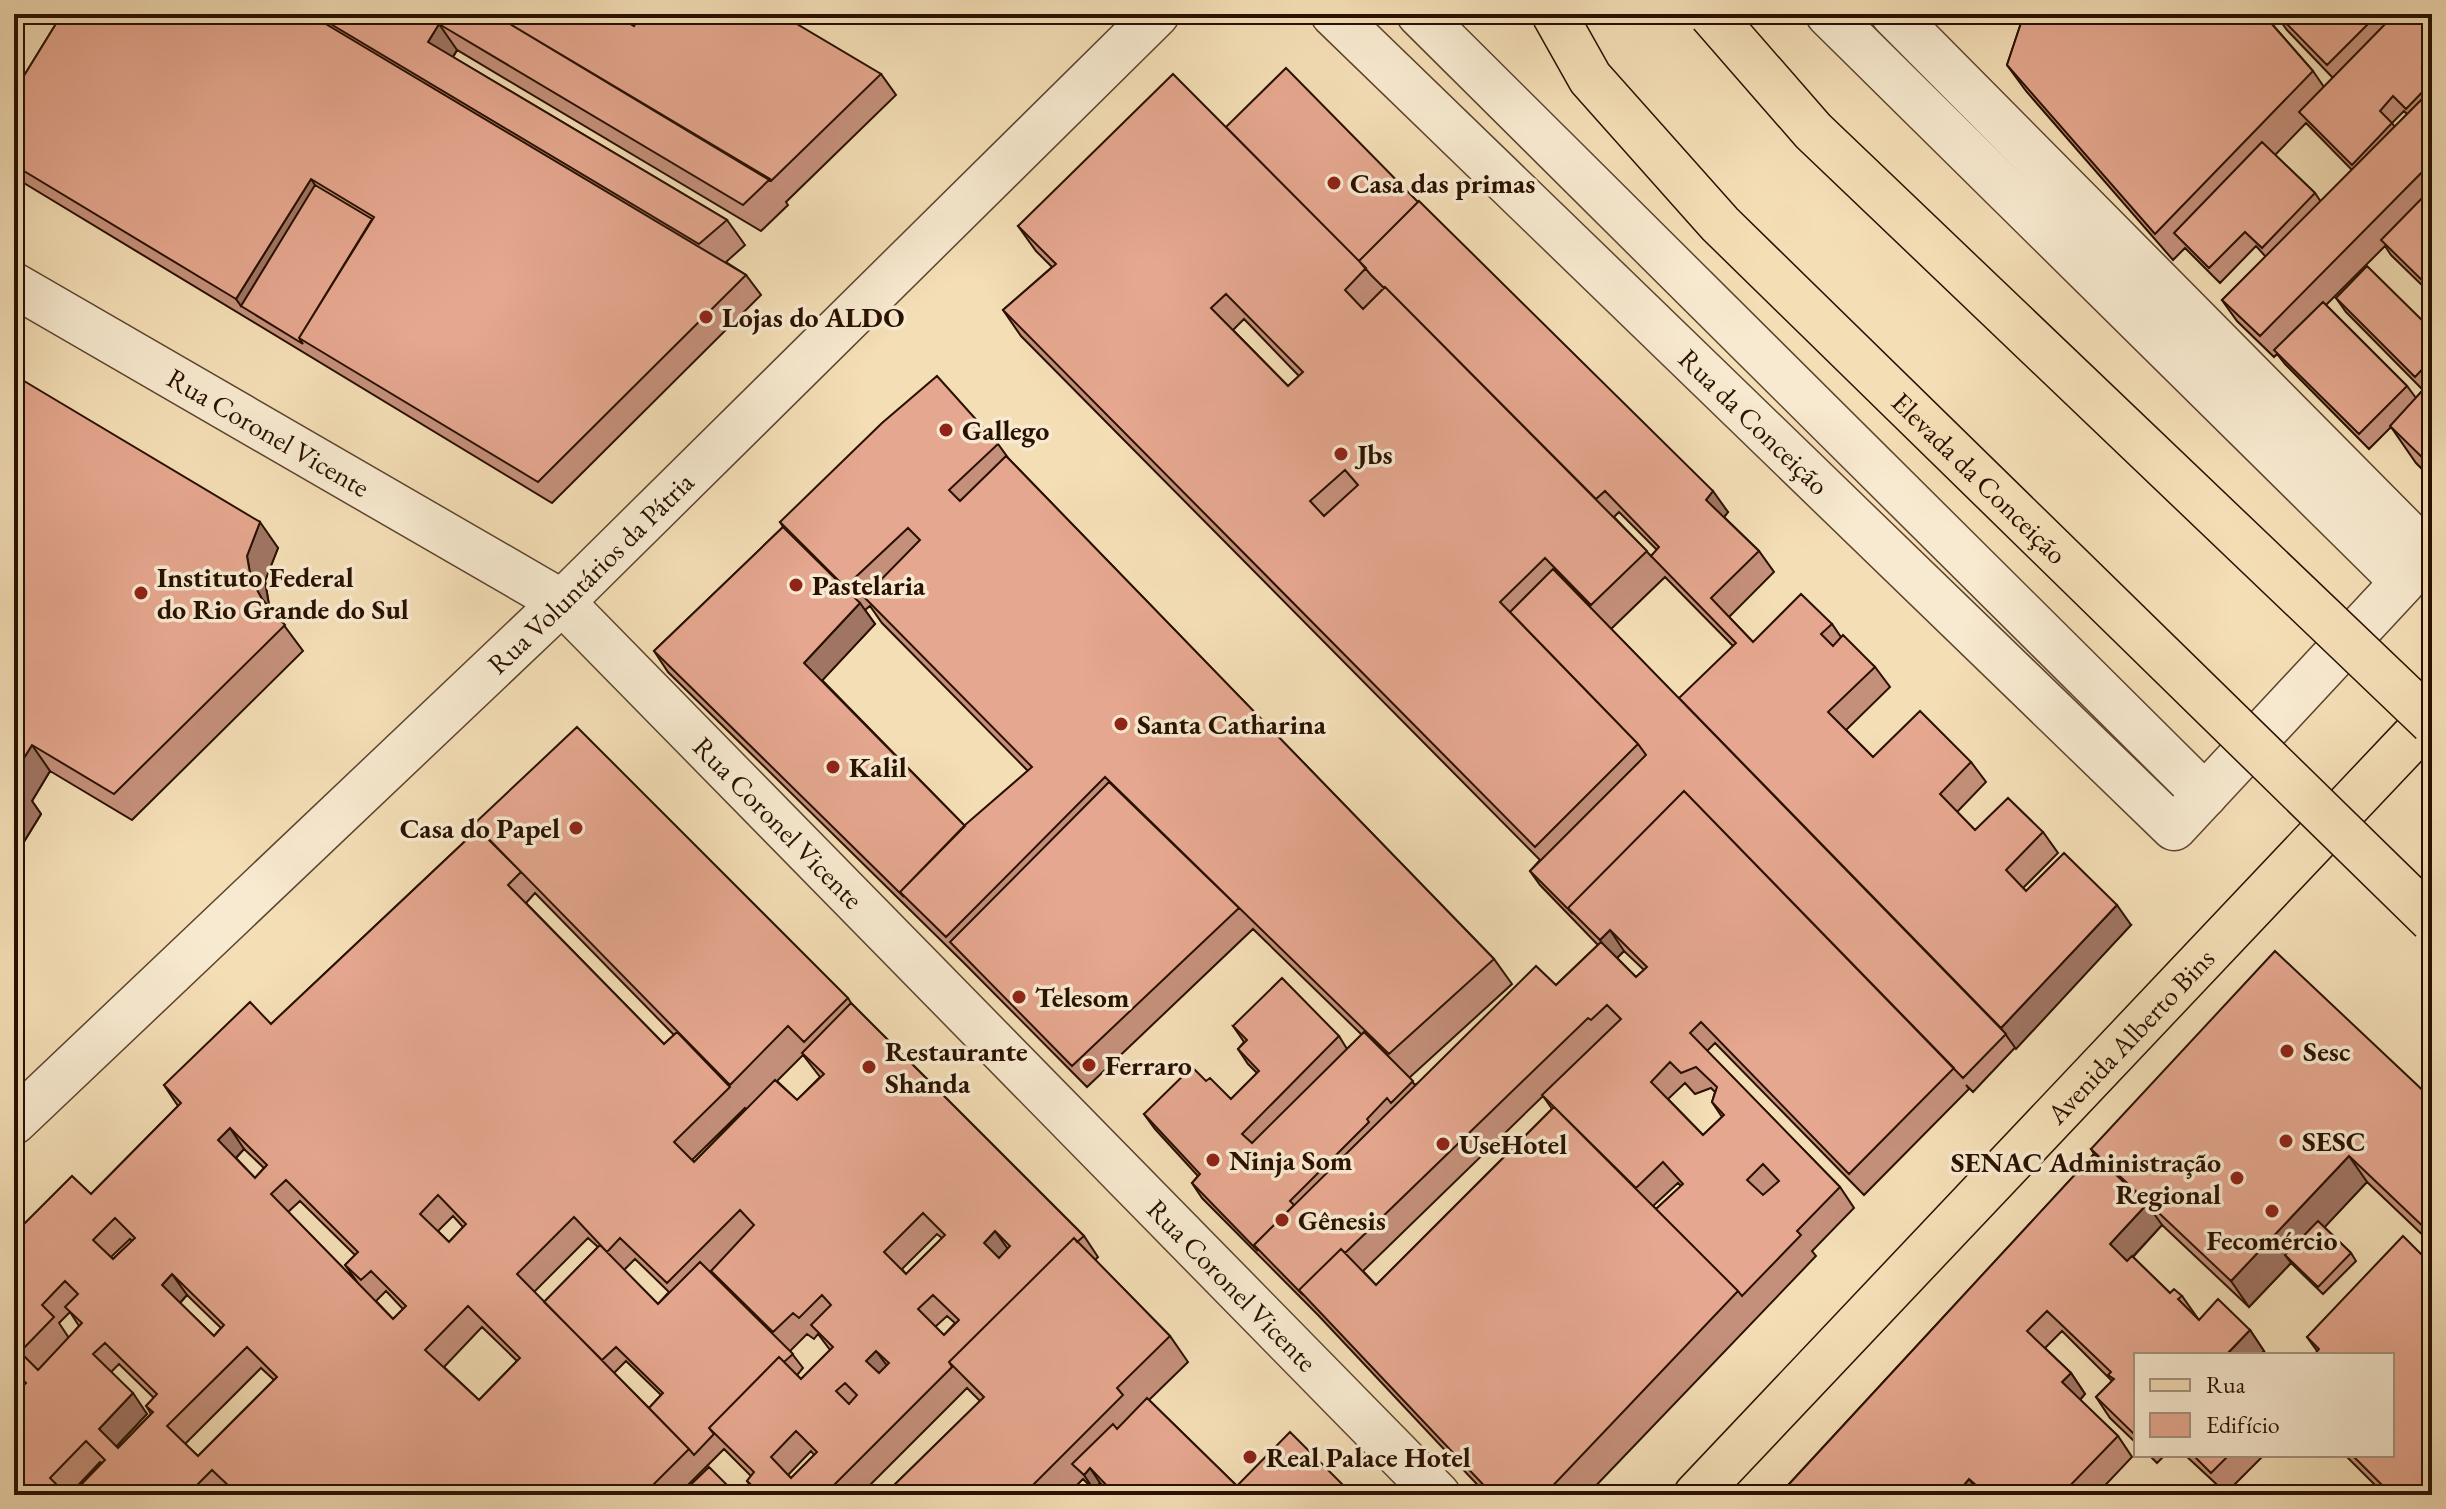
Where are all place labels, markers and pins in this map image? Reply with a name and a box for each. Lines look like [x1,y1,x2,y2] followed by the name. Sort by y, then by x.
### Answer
[1350,165,1535,201] place label: Casa das primas
[1325,174,1343,192] marker: Casa das primas
[722,299,905,335] place label: Lojas do ALDO
[697,308,715,326] marker: Lojas do ALDO
[962,412,1049,448] place label: Gallego
[937,421,955,439] marker: Gallego
[1354,436,1393,472] place label: Jbs
[1332,445,1350,463] marker: Jbs
[157,559,409,627] place label: Instituto Federal do Rio Grande do Sul
[812,567,926,603] place label: Pastelaria
[787,576,805,594] marker: Pastelaria
[132,584,150,602] marker: Instituto Federal do Rio Grande do Sul
[1137,706,1327,742] place label: Santa Catharina
[1112,715,1130,733] marker: Santa Catharina
[849,749,907,785] place label: Kalil
[824,758,842,776] marker: Kalil
[400,810,560,846] place label: Casa do Papel
[567,819,585,837] marker: Casa do Papel
[1035,979,1130,1015] place label: Telesom
[1010,988,1028,1006] marker: Telesom
[885,1033,1028,1101] place label: Restaurante Shanda
[2303,1033,2350,1069] place label: Sesc
[2278,1042,2296,1060] marker: Sesc
[1105,1047,1192,1083] place label: Ferraro
[1080,1056,1098,1074] marker: Ferraro
[860,1058,878,1076] marker: Restaurante Shanda
[2302,1123,2366,1159] place label: SESC
[1459,1126,1567,1162] place label: UseHotel
[2277,1132,2295,1150] marker: SESC
[1434,1135,1452,1153] marker: UseHotel
[1229,1142,1353,1178] place label: Ninja Som
[1951,1144,2221,1212] place label: SENAC Administração Regional
[1204,1151,1222,1169] marker: Ninja Som
[2228,1169,2246,1187] marker: SENAC Administração Regional
[1298,1202,1386,1238] place label: Gênesis
[2263,1202,2281,1220] marker: Fecomércio
[1273,1211,1291,1229] marker: Gênesis
[2207,1222,2337,1258] place label: Fecomércio
[1266,1439,1471,1475] place label: Real Palace Hotel
[1241,1448,1259,1466] marker: Real Palace Hotel

